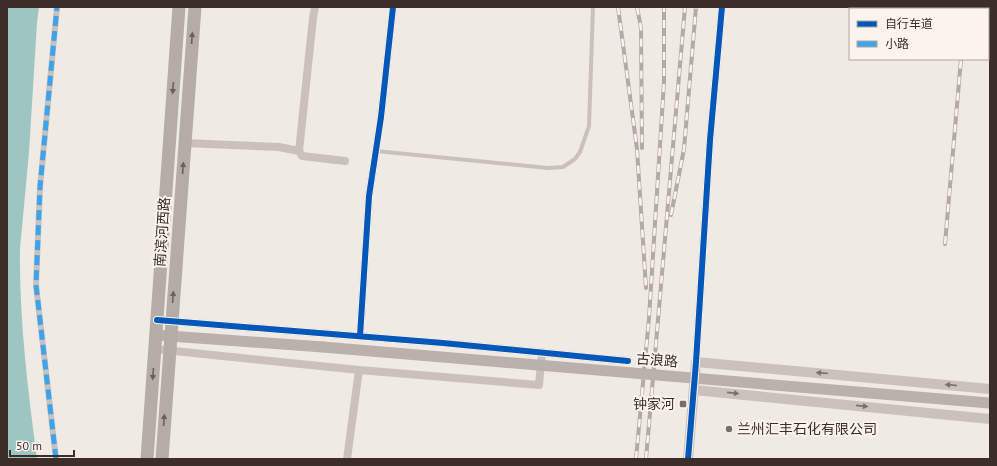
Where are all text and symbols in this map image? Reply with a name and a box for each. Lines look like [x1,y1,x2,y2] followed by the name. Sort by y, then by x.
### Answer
[849,8,989,60] legend
[885,16,933,31] text: 自行车道
[189,32,196,44] one-way arrow
[885,36,909,51] text: 小路
[170,82,177,94] one-way arrow
[179,162,186,174] one-way arrow
[151,196,173,268] street label: 南滨河西路
[170,291,177,303] one-way arrow
[635,349,679,371] street label: 古浪路
[149,368,156,380] one-way arrow
[816,370,828,377] one-way arrow
[945,382,957,389] one-way arrow
[727,390,739,397] one-way arrow
[633,395,675,413] place label: 钟家河
[678,399,688,409] marker: 钟家河
[856,403,868,409] one-way arrow
[161,414,168,426] one-way arrow
[737,420,877,438] place label: 兰州汇丰石化有限公司
[724,424,734,434] marker: 兰州汇丰石化有限公司
[10,432,74,458] scale bar
[16,438,42,453] text: 50 m

